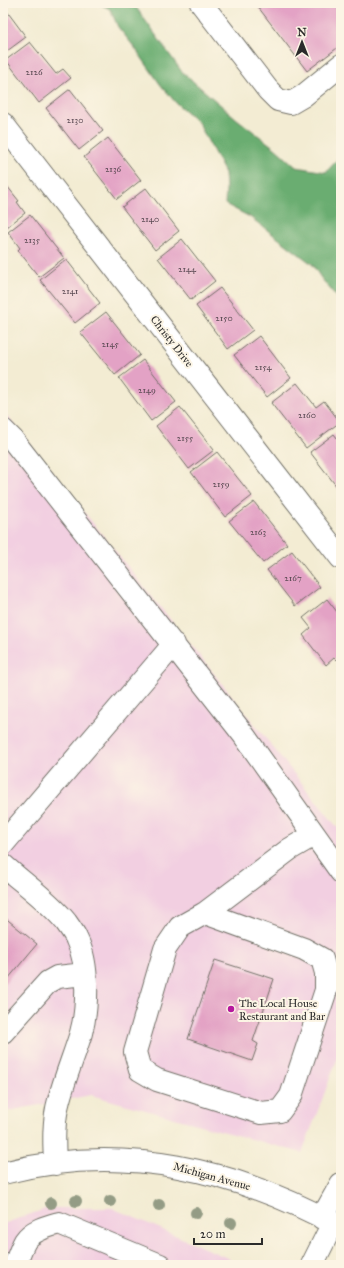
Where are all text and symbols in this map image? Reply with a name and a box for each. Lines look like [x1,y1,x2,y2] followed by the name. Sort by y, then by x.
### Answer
[282,22,322,62] north arrow
[297,26,307,39] text: N
[25,66,43,77] house number: 2126
[67,114,83,125] house number: 2130
[105,163,121,174] house number: 2136
[141,213,159,224] house number: 2140
[24,234,41,245] house number: 2135
[178,263,197,274] house number: 2144
[62,285,79,296] house number: 2141
[215,312,233,323] house number: 2150
[148,313,196,370] street label: Christy Drive
[101,338,119,349] house number: 2145
[255,361,272,372] house number: 2154
[138,384,156,395] house number: 2149
[298,409,316,420] house number: 2160
[177,432,194,443] house number: 2155
[213,478,230,489] house number: 2159
[250,526,266,537] house number: 2163
[284,572,302,583] house number: 2167
[239,997,326,1023] place label: The Local House Restaurant and Bar
[226,1004,236,1014] marker: The Local House Restaurant and Bar
[172,1160,252,1193] street label: Michigan Avenue
[194,1220,262,1246] scale bar
[200,1227,226,1241] text: 20 m

